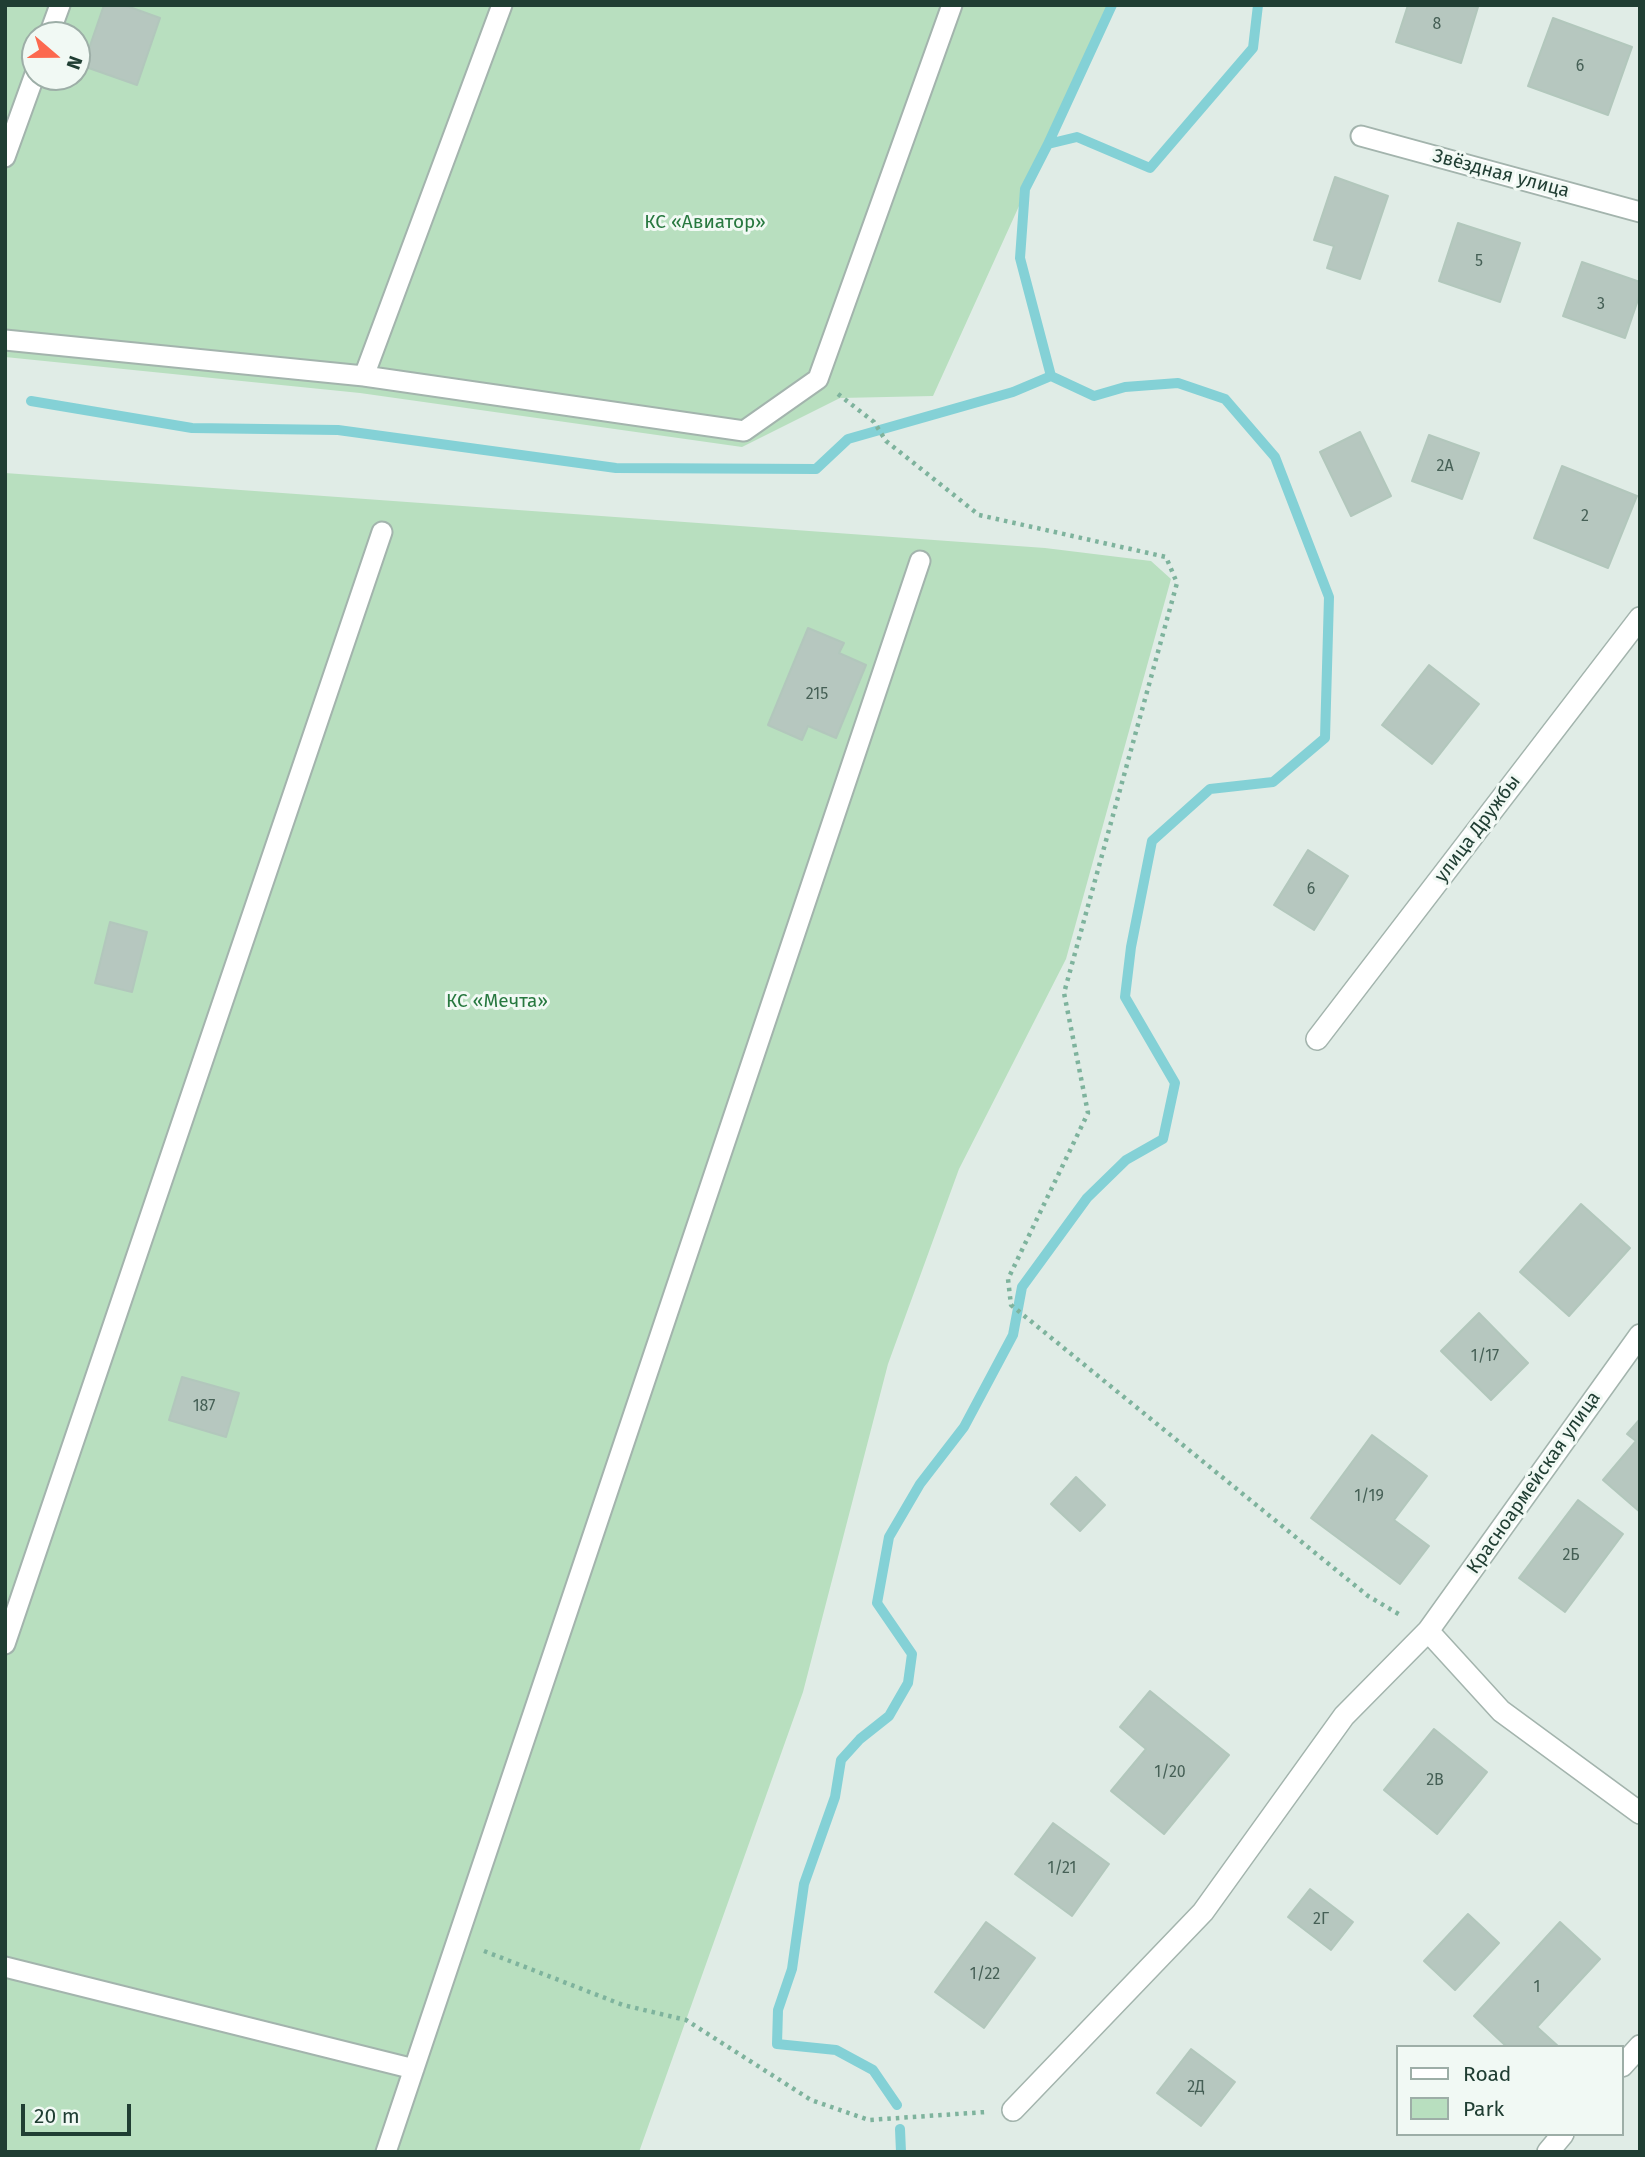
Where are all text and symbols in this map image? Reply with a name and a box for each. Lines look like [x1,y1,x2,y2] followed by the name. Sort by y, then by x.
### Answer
[1433,15,1441,35] house number: 8
[21,21,91,91] north arrow
[61,53,87,73] text: N
[1576,57,1584,77] house number: 6
[1430,145,1572,203] street label: Звёздная улица
[644,212,766,234] park label: КС «Авиатор»
[1475,252,1483,272] house number: 5
[1597,295,1605,315] house number: 3
[1436,457,1454,477] house number: 2А
[1581,507,1589,527] house number: 2
[806,685,828,705] house number: 215
[1430,771,1526,887] street label: улица Дружбы
[1307,880,1315,900] house number: 6
[446,991,548,1013] park label: КС «Мечта»
[1471,1347,1499,1367] house number: 1/17
[1462,1387,1606,1579] street label: Красноармейская улица
[193,1397,215,1417] house number: 187
[1354,1487,1384,1507] house number: 1/19
[1562,1546,1580,1566] house number: 2Б
[1154,1763,1186,1783] house number: 1/20
[1426,1771,1444,1791] house number: 2В
[1047,1859,1077,1879] house number: 1/21
[1313,1910,1329,1930] house number: 2Г
[970,1965,1000,1985] house number: 1/22
[1534,1978,1540,1998] house number: 1
[1396,2045,1624,2136] legend
[1463,2061,1511,2087] text: Road
[1187,2078,1205,2098] house number: 2Д
[24,2090,135,2134] scale bar
[1463,2096,1504,2122] text: Park
[34,2103,80,2129] text: 20 m

